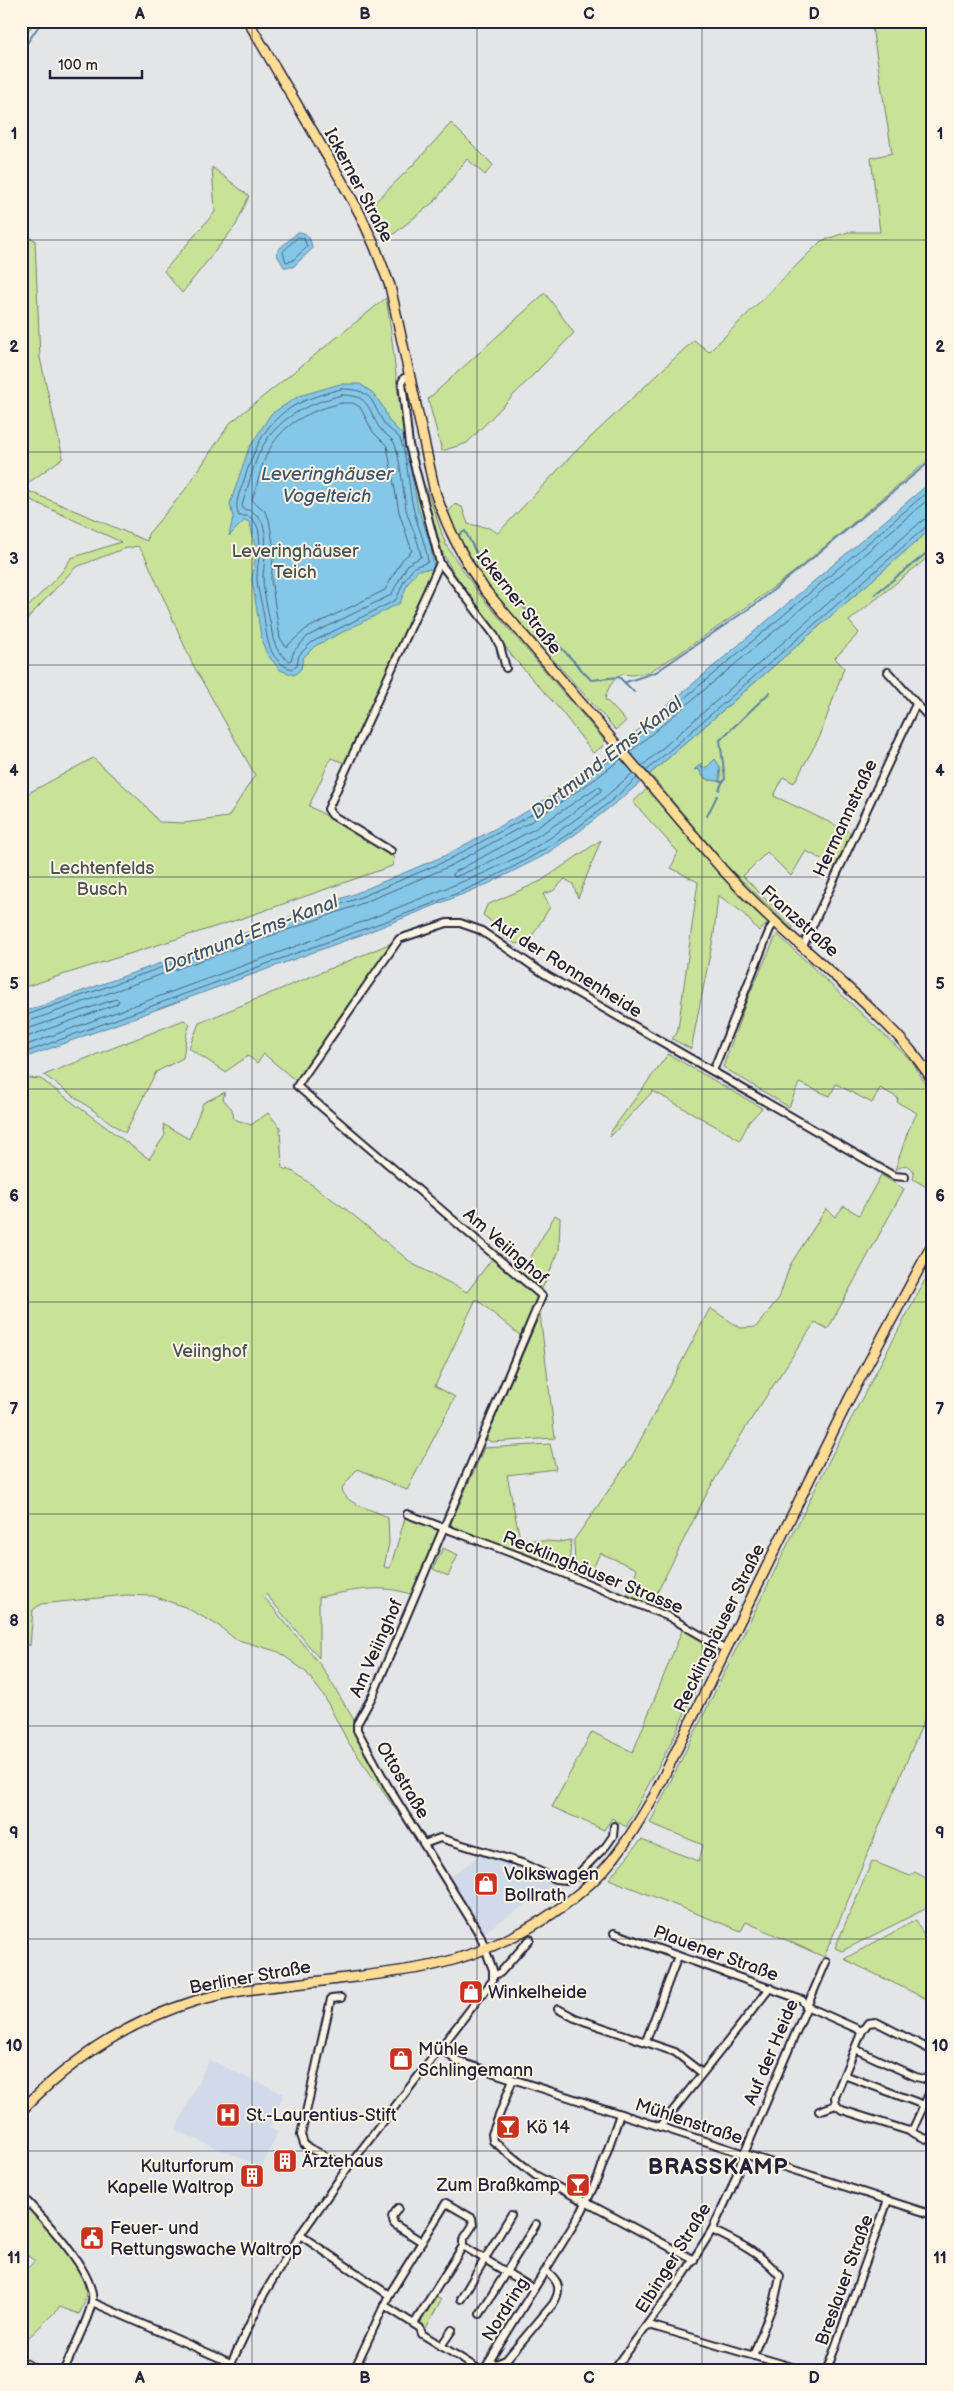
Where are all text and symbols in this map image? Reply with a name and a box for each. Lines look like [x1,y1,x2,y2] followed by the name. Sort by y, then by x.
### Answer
[134,5,145,24] text: A
[359,5,371,24] text: B
[583,5,595,24] text: C
[808,5,820,24] text: D
[50,48,142,80] scale bar
[58,56,98,75] text: 100 m
[11,125,17,144] text: 1
[320,125,398,246] street label: Ickerner Straße
[937,125,943,144] text: 1
[9,338,19,357] text: 2
[935,338,945,357] text: 2
[261,463,394,508] water label: Leveringhäuser Vogelteich
[231,541,359,583] park label: Leveringhäuser Teich
[472,546,566,659] street label: Ickerner Straße
[9,550,19,569] text: 3
[935,550,945,569] text: 3
[527,691,688,825] water label: Dortmund-Ems-Kanal
[809,756,882,880] street label: Hermannstraße
[9,762,19,781] text: 4
[935,762,945,781] text: 4
[50,858,154,900] park label: Lechtenfelds Busch
[756,881,843,962] street label: Franzstraße
[160,890,342,978] water label: Dortmund-Ems-Kanal
[488,913,646,1022] street label: Auf der Ronnenheide
[9,975,19,994] text: 5
[935,975,945,994] text: 5
[9,1187,19,1206] text: 6
[935,1187,945,1206] text: 6
[459,1204,553,1289] street label: Am Veiinghof
[172,1341,248,1362] park label: Veiinghof
[10,1400,19,1419] text: 7
[936,1400,945,1419] text: 7
[500,1527,686,1618] street label: Recklinghäuser Strasse
[669,1540,770,1716] street label: Recklinghäuser Straße
[345,1595,408,1701] street label: Am Veiinghof
[9,1612,19,1631] text: 8
[935,1612,945,1631] text: 8
[371,1738,434,1823] street label: Ottostraße
[9,1824,19,1843] text: 9
[935,1824,945,1843] text: 9
[504,1864,599,1906] place label: Volkswagen Bollrath
[473,1871,499,1897] shop icon: Volkswagen Bollrath
[651,1921,781,1986] street label: Plauener Straße
[188,1956,313,1999] street label: Berliner Straße
[458,1979,484,2005] shop icon: Winkelheide
[488,1982,587,2003] place label: Winkelheide
[740,1996,803,2108] street label: Auf der Heide
[6,2037,22,2056] text: 10
[932,2037,948,2056] text: 10
[418,2039,533,2081] place label: Mühle Schlingemann
[388,2046,414,2072] shop icon: Mühle Schlingemann
[632,2094,746,2149] street label: Mühlenstraße
[215,2102,241,2128] hospital icon: St.-Laurentius-Stift
[246,2105,397,2126] place label: St.-Laurentius-Stift
[495,2114,521,2140] bar icon: Kö 14
[526,2117,570,2138] place label: Kö 14
[272,2148,298,2174] building icon: Ärztehaus
[302,2150,383,2172] place label: Ärztehaus
[648,2154,788,2181] district label: BRASSKAMP
[107,2156,234,2198] place label: Kulturforum Kapelle Waltrop
[239,2163,265,2189] building icon: Kulturforum Kapelle Waltrop
[565,2172,591,2198] bar icon: Zum Braßkamp
[436,2175,560,2196] place label: Zum Braßkamp
[631,2199,716,2317] street label: Elbinger Straße
[811,2212,878,2348] street label: Breslauer Straße
[110,2218,302,2260] place label: Feuer- und Rettungswache Waltrop
[79,2225,105,2251] public building icon: Feuer- und Rettungswache Waltrop
[7,2249,21,2268] text: 11
[933,2249,947,2268] text: 11
[478,2273,533,2345] street label: Nordring
[134,2369,145,2388] text: A
[359,2369,371,2388] text: B
[583,2369,595,2388] text: C
[808,2369,820,2388] text: D

